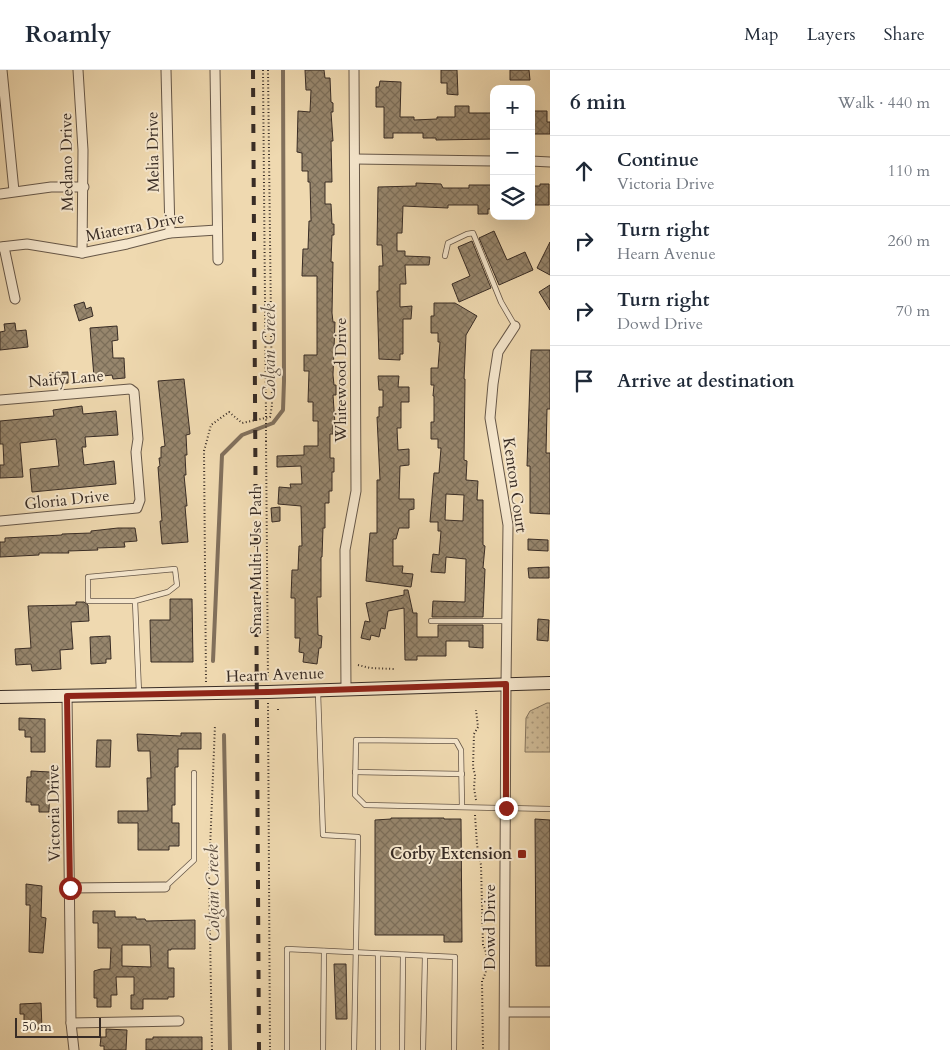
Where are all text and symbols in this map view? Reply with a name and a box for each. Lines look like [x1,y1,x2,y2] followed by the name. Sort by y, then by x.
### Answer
[25,18,111,51] text: Roamly
[744,22,779,47] text: Map
[807,22,856,47] text: Layers
[884,22,925,47] text: Share
[490,85,535,220] map controls
[490,85,535,130] button: +
[570,88,626,117] text: 6 min
[838,92,930,114] text: Walk · 440 m
[141,111,165,193] street label: Melia Drive
[55,113,79,211] street label: Medano Drive
[490,130,535,175] button: −
[617,147,699,173] text: Continue
[570,157,598,185] icon: ahead
[888,160,930,182] text: 110 m
[617,173,715,195] text: Victoria Drive
[490,175,535,220] button: layers
[84,207,186,247] street label: Miaterra Drive
[617,217,709,243] text: Turn right
[570,227,598,255] icon: right
[888,230,930,252] text: 260 m
[617,243,716,265] text: Hearn Avenue
[617,287,709,313] text: Turn right
[570,297,598,325] icon: right
[896,300,930,322] text: 70 m
[257,303,282,400] water label: Colgan Creek
[617,313,703,335] text: Dowd Drive
[330,318,352,443] street label: Whitewood Drive
[27,365,105,393] street label: Naify Lane
[570,367,598,395] icon: arrive
[617,368,794,394] text: Arrive at destination
[497,436,533,534] street label: Kenton Court
[23,485,111,515] street label: Gloria Drive
[245,486,267,634] street label: Smart Multi-Use Path
[225,662,325,688] street label: Hearn Avenue
[42,764,66,862] street label: Victoria Drive
[495,797,518,820] route end
[390,843,513,865] place label: Corby Extension
[200,844,226,942] water label: Colgan Creek
[516,848,528,860] marker: Corby Extension
[59,877,82,900] route start
[479,884,501,970] street label: Dowd Drive
[15,1015,101,1038] scale bar
[22,1017,52,1036] text: 50 m

